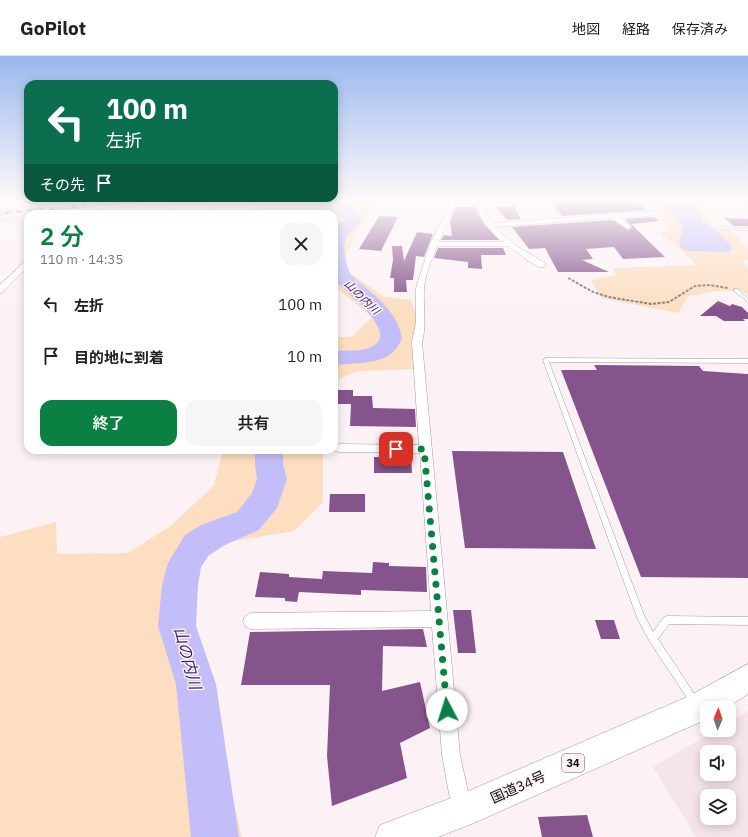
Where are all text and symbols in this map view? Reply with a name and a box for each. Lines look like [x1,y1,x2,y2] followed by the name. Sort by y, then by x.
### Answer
[20,16,86,40] text: GoPilot
[572,20,600,38] text: 地図
[622,20,650,38] text: 経路
[672,20,728,38] text: 保存済み
[106,90,188,127] text: 100 m
[40,96,92,148] icon: left
[106,129,142,152] text: 左折
[93,172,115,194] icon: arrive
[40,175,85,194] text: その先
[40,220,84,252] text: 2 分
[280,223,322,265] button: close
[40,251,123,268] text: 110 m · 14:35
[341,277,383,318] water label: 山の内川
[40,293,62,315] icon: left
[278,295,322,314] text: 100 m
[74,296,104,315] text: 左折
[40,345,62,367] icon: arrive
[287,347,322,366] text: 10 m
[74,348,164,367] text: 目的地に到着
[40,400,177,446] button: 終了
[185,400,322,446] button: 共有
[379,432,413,466] pin
[385,438,407,460] icon: arrive
[170,624,206,693] water label: 山の内川
[426,689,468,731] position arrow
[700,701,736,737] north arrow
[700,701,736,825] map controls
[700,745,736,781] button: sound
[562,754,584,772] road number: 34
[487,767,549,807] street label: 国道34号
[700,789,736,825] button: layers

